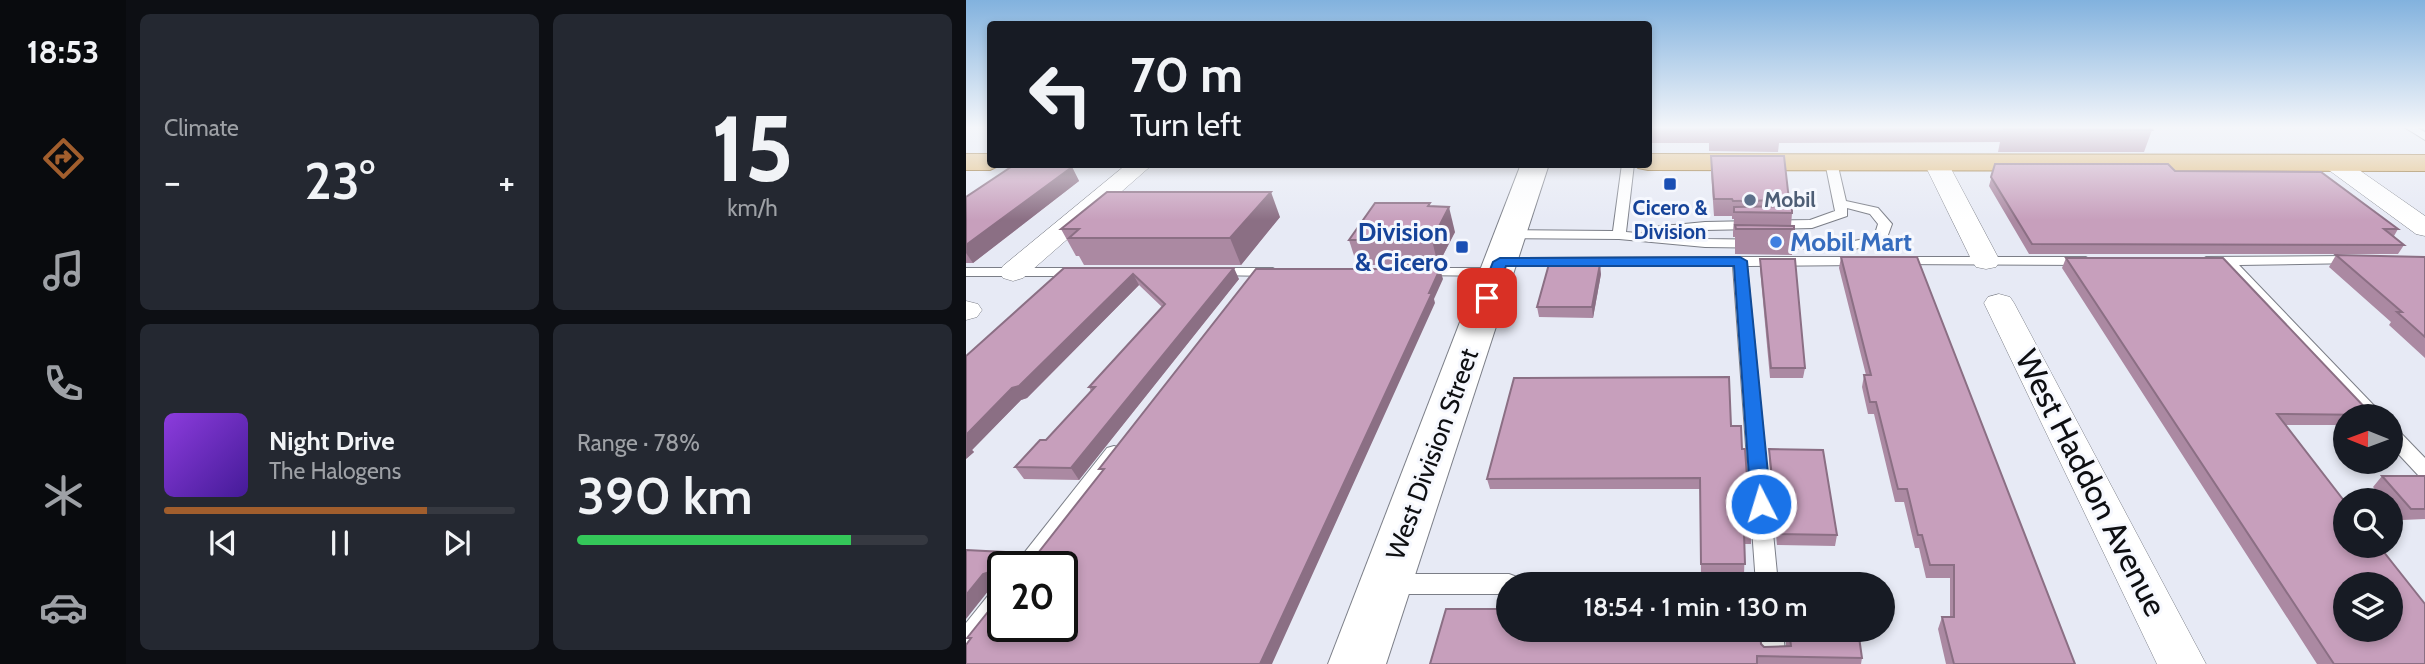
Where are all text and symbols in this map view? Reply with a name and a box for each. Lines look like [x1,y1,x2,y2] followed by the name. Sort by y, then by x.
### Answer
[27,32,99,71] text: 18:53
[1130,45,1243,104] text: 70 m
[1015,49,1106,140] icon: left
[711,93,794,204] text: 15
[1130,105,1241,144] text: Turn left
[164,114,239,142] text: Climate
[39,134,88,183] icon: directions
[304,149,375,212] text: 23°
[164,158,181,205] text: −
[498,158,515,205] text: +
[1662,176,1678,192] marker: Cicero & Division
[1764,187,1816,212] place label: Mobil
[1742,192,1758,208] marker: Mobil
[727,194,778,222] text: km/h
[1632,195,1708,244] place label: Cicero & Division
[1355,216,1448,278] place label: Division & Cicero
[1790,226,1912,258] place label: Mobil Mart
[1768,234,1784,250] marker: Mobil Mart
[1454,239,1470,255] marker: Division & Cicero
[39,246,88,295] icon: music
[1457,268,1517,328] pin
[1468,279,1506,317] icon: arrive
[2007,343,2176,623] street label: West Haddon Avenue
[1379,344,1485,564] street label: West Division Street
[39,359,88,408] icon: phone
[2333,404,2403,474] north arrow
[2333,404,2403,642] map controls
[269,425,395,457] text: Night Drive
[577,429,700,457] text: Range · 78%
[269,457,401,485] text: The Halogens
[577,464,753,527] text: 390 km
[1724,467,1798,541] position arrow
[39,471,88,520] icon: climate
[2333,488,2403,558] button: search
[204,524,242,562] icon: previous
[321,524,359,562] icon: pause
[438,524,476,562] icon: next
[987,551,1078,642] speed limit sign: 20
[2333,572,2403,642] button: layers
[39,583,88,632] icon: car
[1584,591,1808,623] text: 18:54 · 1 min · 130 m

